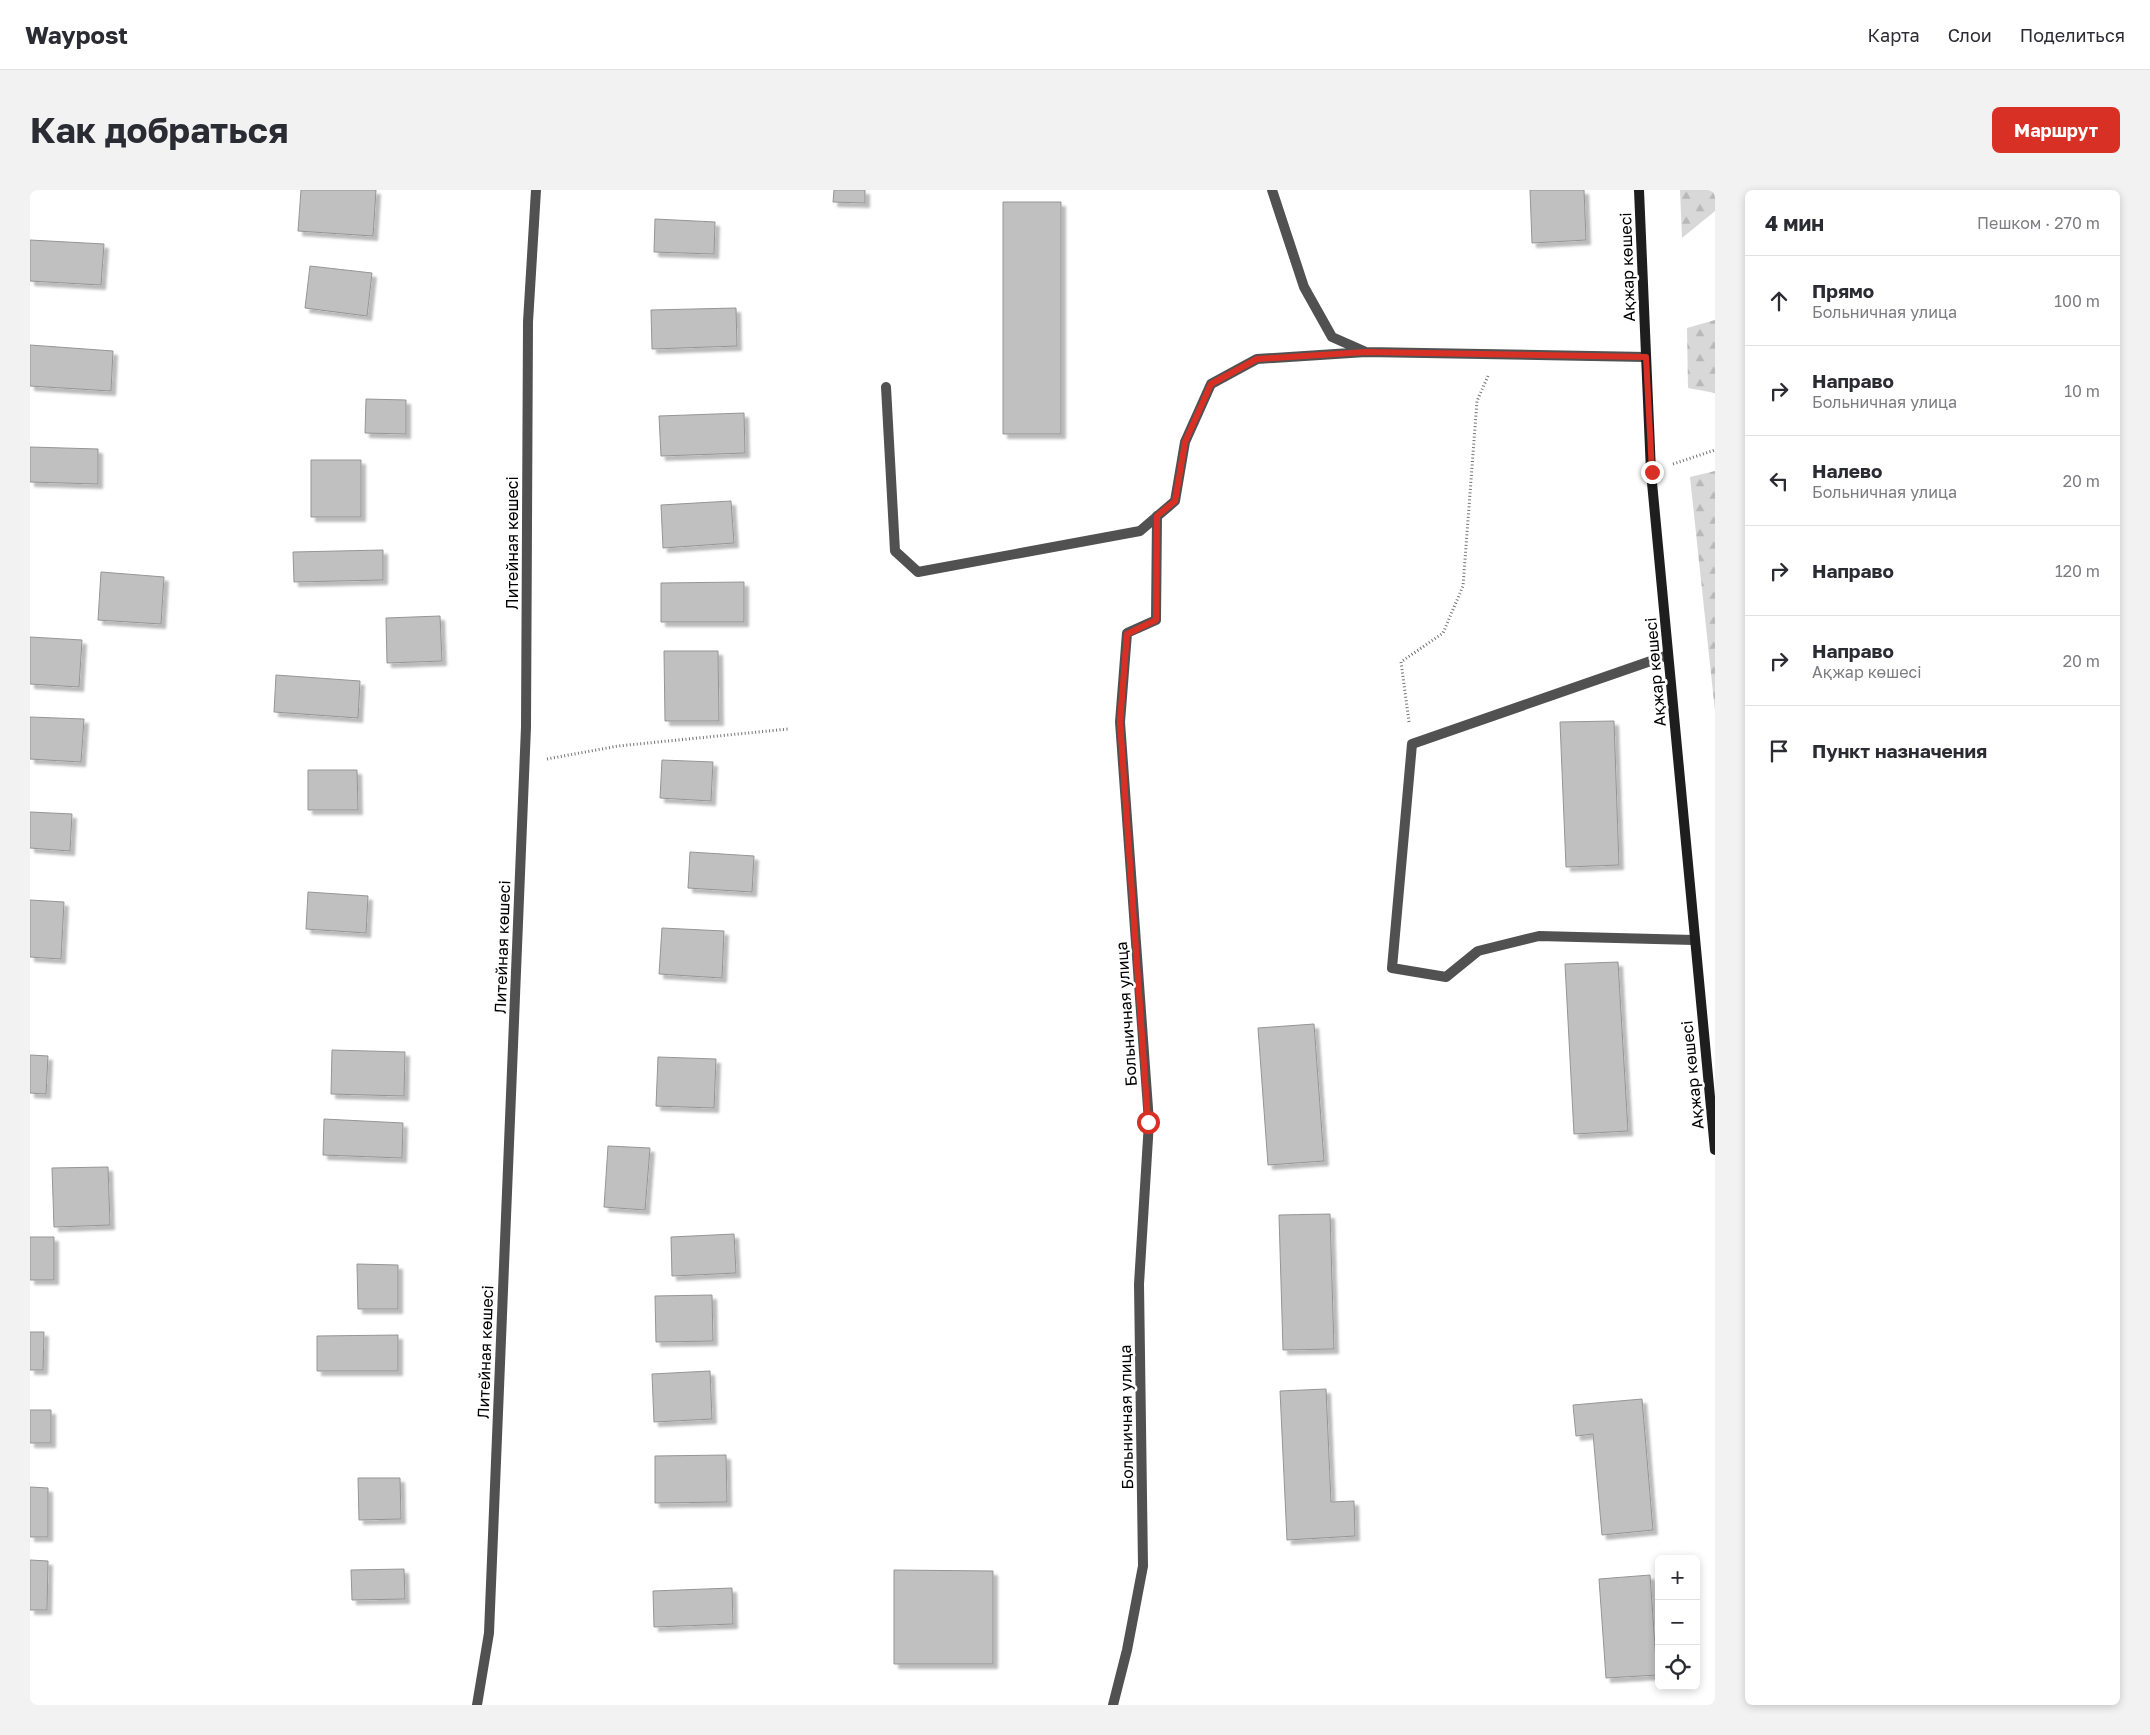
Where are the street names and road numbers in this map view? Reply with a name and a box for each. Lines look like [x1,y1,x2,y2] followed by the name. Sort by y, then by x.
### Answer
[1615,212,1639,322] street label: Ақжар көшесі
[502,476,522,610] street label: Литейная көшесі
[1640,617,1670,727] street label: Ақжар көшесі
[490,880,514,1014] street label: Литейная көшесі
[1111,941,1141,1087] street label: Больничная улица
[1676,1020,1708,1130] street label: Ақжар көшесі
[473,1285,497,1419] street label: Литейная көшесі
[1115,1344,1137,1490] street label: Больничная улица

